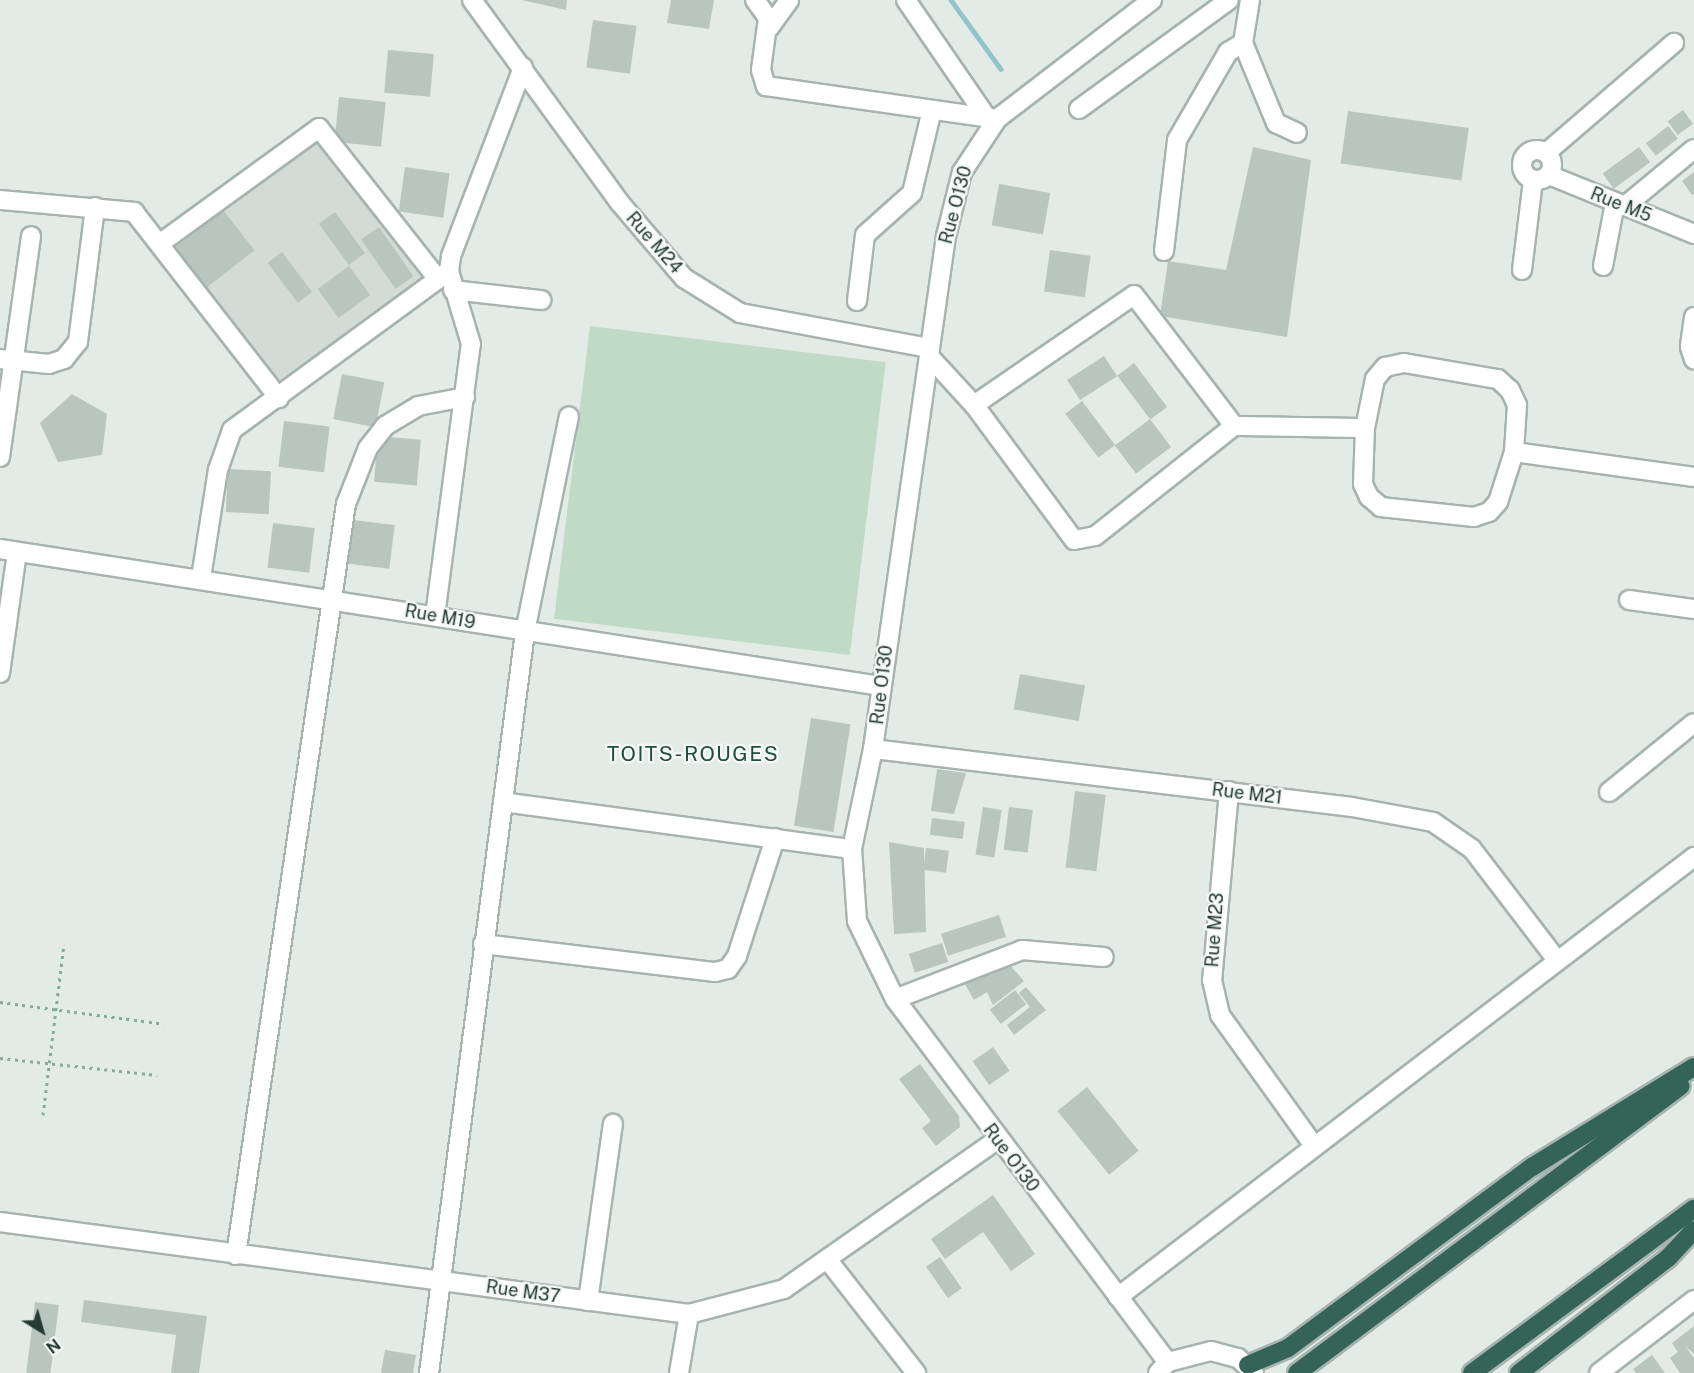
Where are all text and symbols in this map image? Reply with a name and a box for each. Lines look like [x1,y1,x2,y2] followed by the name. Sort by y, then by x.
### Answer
[935,164,977,246] street label: Rue O130
[1587,183,1655,227] street label: Rue M5
[621,208,687,278] street label: Rue M24
[403,600,477,634] street label: Rue M19
[866,644,898,726] street label: Rue O130
[607,741,779,767] district label: TOITS-ROUGES
[1210,779,1284,809] street label: Rue M21
[1202,892,1228,968] street label: Rue M23
[978,1120,1044,1196] street label: Rue O130
[484,1276,562,1308] street label: Rue M37
[12,1301,72,1361] north arrow
[42,1334,64,1357] text: N

